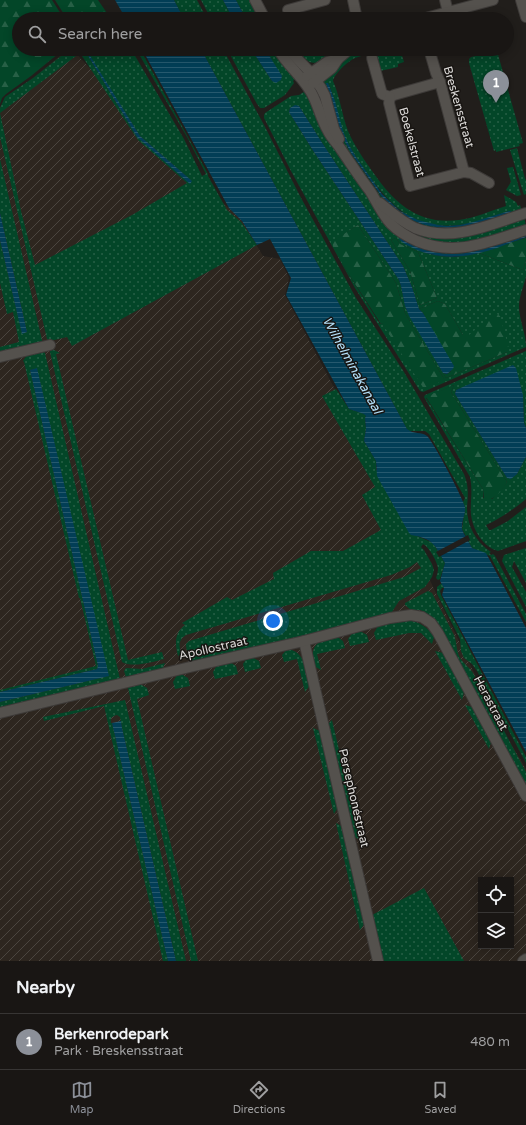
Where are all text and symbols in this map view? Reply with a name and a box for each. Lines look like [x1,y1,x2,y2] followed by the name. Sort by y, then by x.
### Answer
[12,12,514,56] search box
[26,23,48,45] icon: search
[58,25,142,43] text: Search here
[441,65,477,150] street label: Breskensstraat
[483,70,509,103] pin: 1
[396,106,428,179] street label: Boekelstraat
[319,314,386,418] water label: Wilhelminakanaal
[263,611,283,631] your location
[177,633,249,663] street label: Apollostraat
[471,673,511,733] street label: Herastraat
[336,747,372,849] street label: Persephonéstraat
[478,877,514,949] map controls
[478,877,514,913] button: locate
[478,913,514,949] button: layers
[16,977,75,998] text: Nearby
[54,1025,169,1043] text: Berkenrodepark
[25,1034,33,1050] text: 1
[470,1034,510,1050] text: 480 m
[54,1043,183,1059] text: Park · Breskensstraat
[70,1079,93,1116] tab: Map
[233,1079,285,1116] tab: Directions
[425,1079,456,1116] tab: Saved

